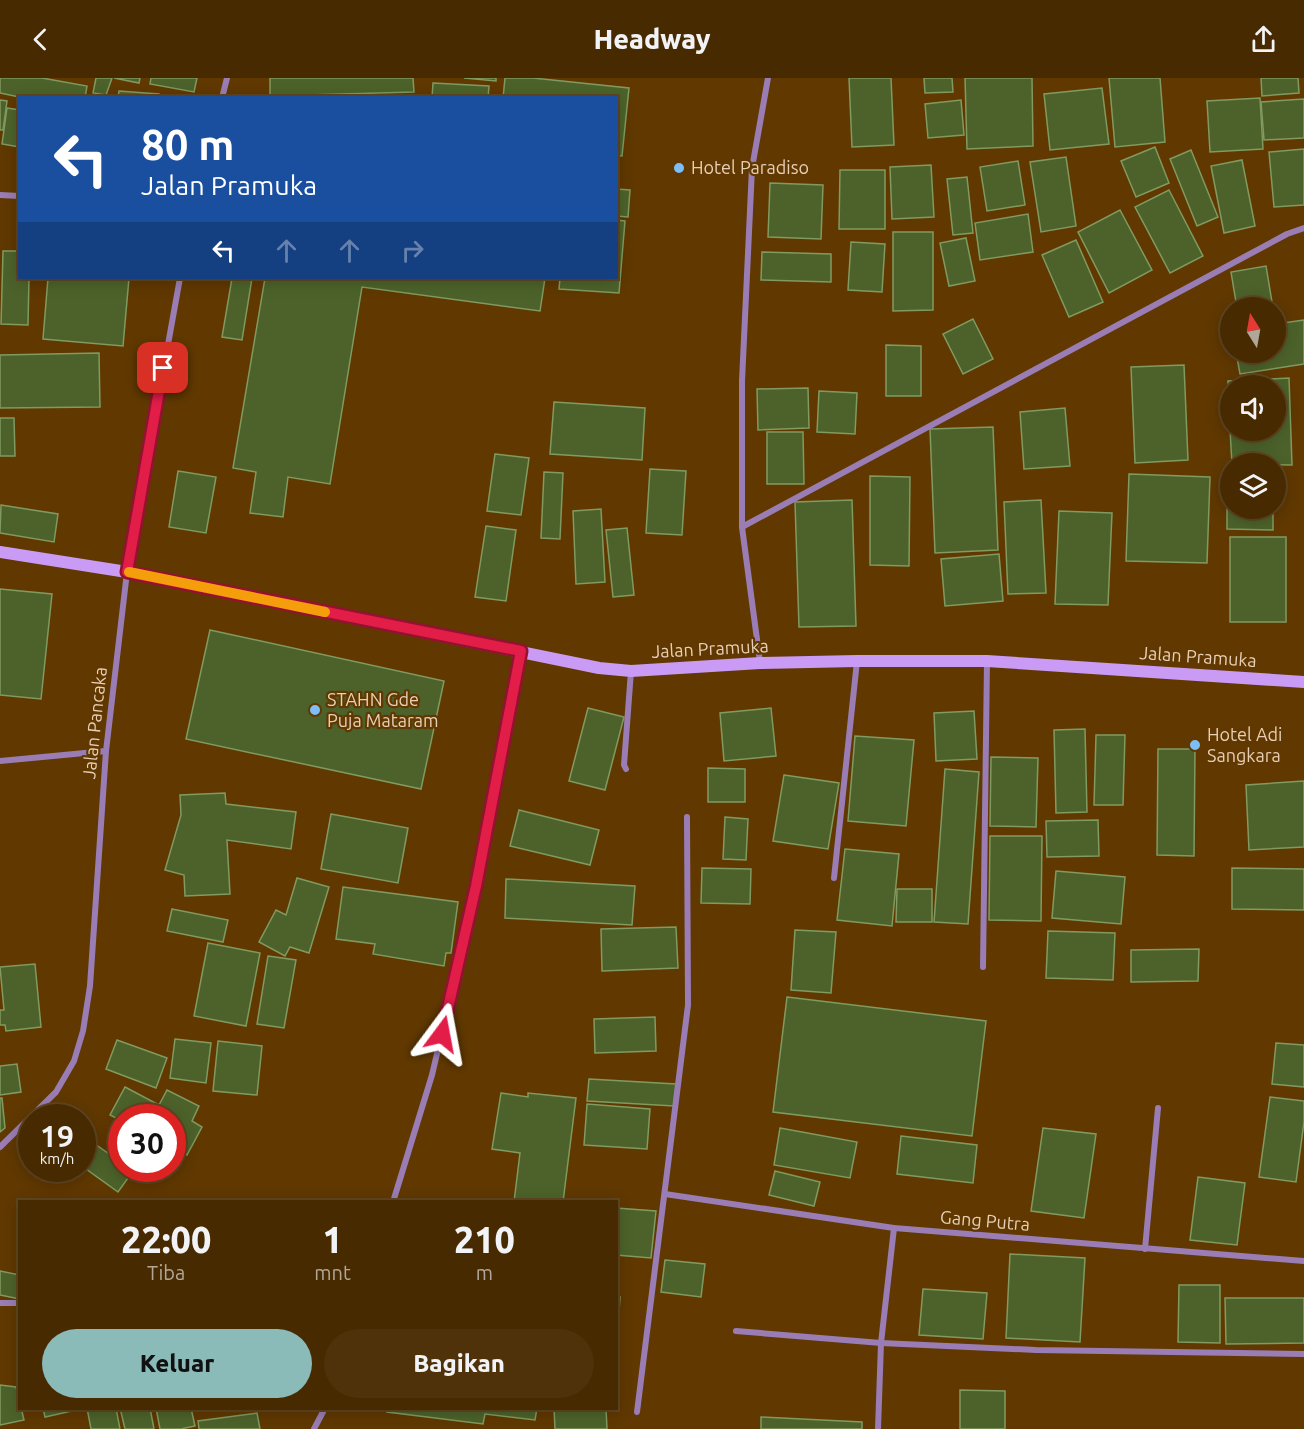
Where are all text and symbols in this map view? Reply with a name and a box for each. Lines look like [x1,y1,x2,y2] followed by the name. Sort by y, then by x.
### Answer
[24,23,57,56] icon: back
[1247,23,1280,56] icon: share
[593,24,711,54] text: Headway
[42,120,120,198] icon: left
[141,121,235,168] text: 80 m
[691,157,809,177] place label: Hotel Paradiso
[672,161,686,175] marker: Hotel Paradiso
[141,170,317,200] text: Jalan Pramuka
[207,234,240,267] icon: left
[270,234,303,267] icon: ahead
[333,234,366,267] icon: ahead
[396,234,429,267] icon: right
[1220,297,1286,363] north arrow
[1220,297,1286,519] map controls
[137,342,188,393] pin
[146,351,179,384] icon: arrive
[1220,375,1286,441] button: sound
[1220,453,1286,519] button: layers
[651,635,769,661] street label: Jalan Pramuka
[1139,642,1257,670] street label: Jalan Pramuka
[78,666,110,780] street label: Jalan Pancaka
[327,689,439,730] place label: STAHN Gde Puja Mataram
[308,703,322,717] marker: STAHN Gde Puja Mataram
[1207,724,1282,765] place label: Hotel Adi Sangkara
[1188,738,1202,752] marker: Hotel Adi Sangkara
[410,1002,474,1066] position arrow
[108,1104,186,1182] speed limit sign: 30
[40,1119,74,1153] text: 19
[40,1150,74,1167] text: km/h
[939,1206,1031,1234] street label: Gang Putra
[121,1219,211,1260] text: 22:00
[322,1219,343,1260] text: 1
[454,1219,515,1260] text: 210
[147,1261,185,1284] text: Tiba
[314,1261,351,1284] text: mnt
[476,1261,493,1284] text: m
[42,1329,312,1398] button: Keluar
[324,1329,594,1398] button: Bagikan

